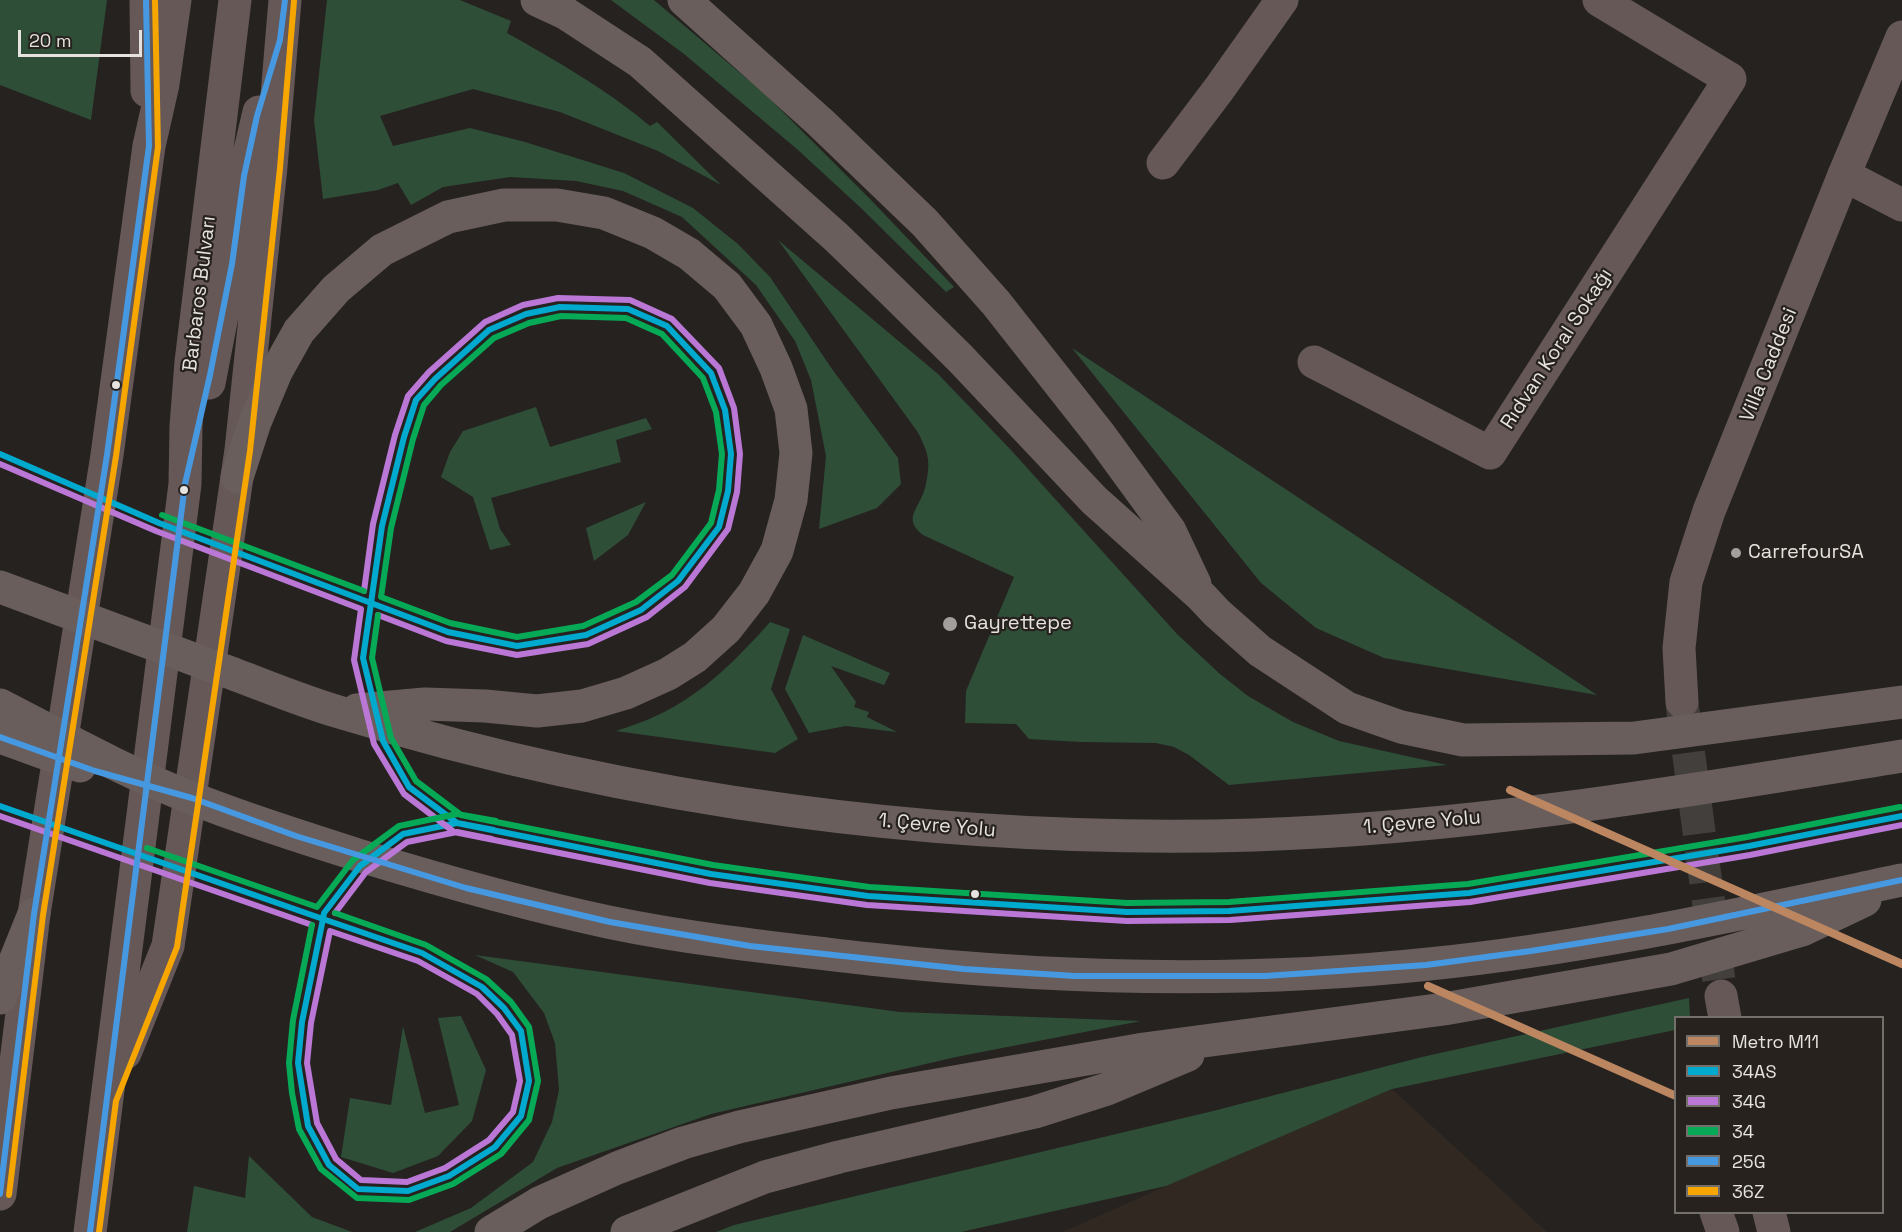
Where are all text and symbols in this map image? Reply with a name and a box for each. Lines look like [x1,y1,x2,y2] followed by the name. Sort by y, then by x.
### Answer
[21,18,146,56] scale bar
[29,29,72,52] text: 20 m
[179,215,221,373] street label: Barbaros Bulvarı
[1496,264,1618,434] street label: Rıdvan Koral Sokağı
[1735,304,1803,426] street label: Villa Caddesi
[110,379,122,391] unlabelled marker
[178,484,190,496] unlabelled marker
[1748,541,1864,565] place label: CarrefourSA
[1729,546,1743,560] marker: CarrefourSA
[964,612,1072,636] place label: Gayrettepe
[941,615,959,633] marker: Gayrettepe
[1362,806,1482,840] street label: 1. Çevre Yolu
[877,809,997,843] street label: 1. Çevre Yolu
[969,888,981,900] unlabelled marker
[1674,1016,1884,1214] legend
[1732,1030,1819,1053] text: Metro M11
[1732,1060,1776,1083] text: 34AS
[1732,1090,1766,1113] text: 34G
[1732,1120,1754,1143] text: 34
[1732,1150,1766,1173] text: 25G
[1732,1180,1764,1203] text: 36Z

